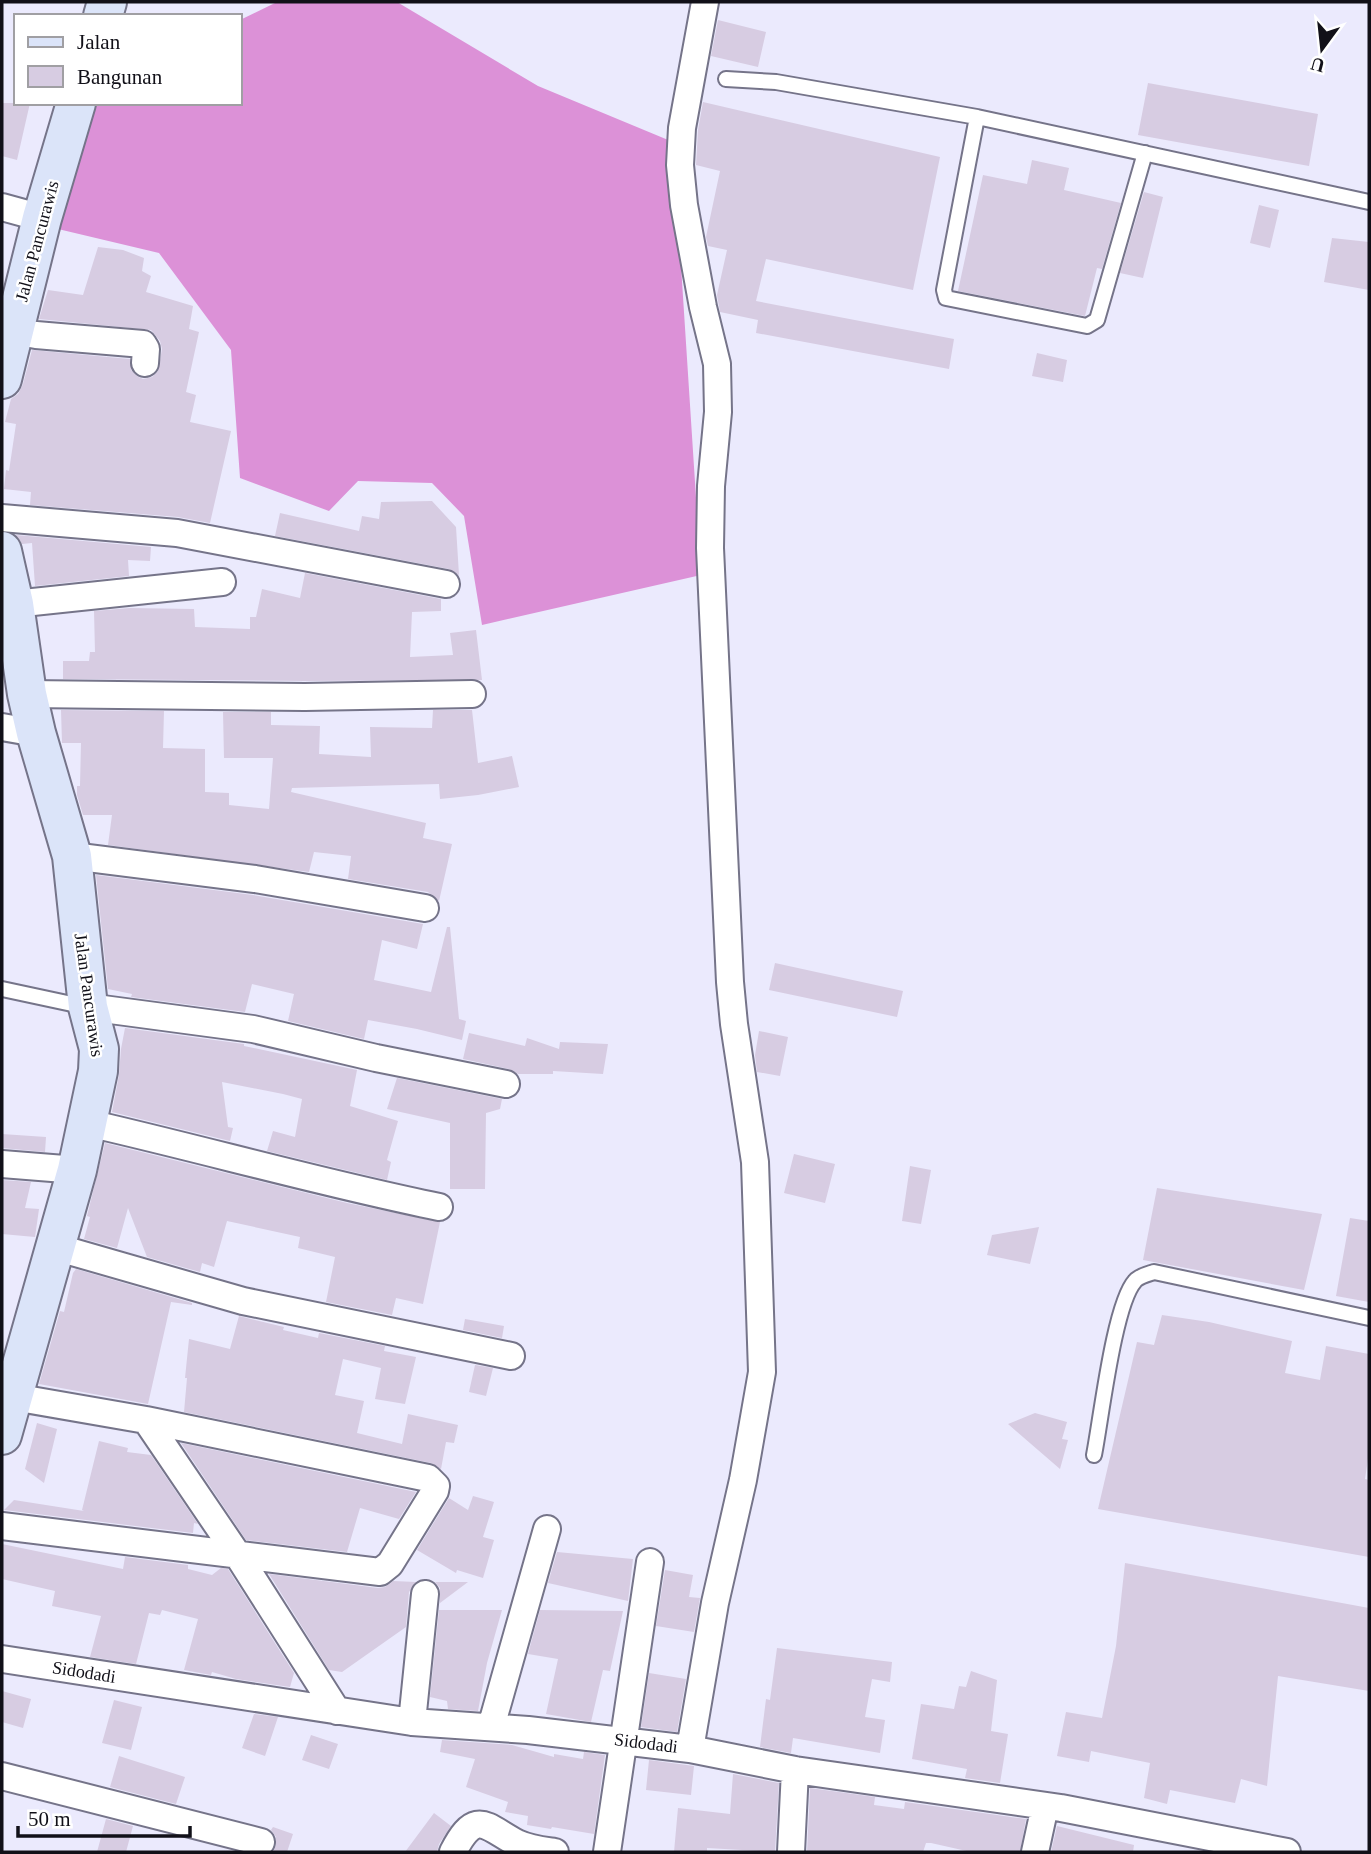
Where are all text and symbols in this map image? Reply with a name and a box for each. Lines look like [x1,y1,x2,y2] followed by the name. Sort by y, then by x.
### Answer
[14,14,242,105] legend
[1287,14,1357,84] north arrow
[77,30,121,54] text: Jalan
[1308,53,1327,77] text: U
[77,65,163,89] text: Bangunan
[11,178,63,304] street label: Jalan Pancurawis
[70,932,108,1058] street label: Jalan Pancurawis
[51,1657,117,1687] street label: Sidodadi
[613,1729,679,1757] street label: Sidodadi
[18,1794,189,1838] scale bar
[28,1807,71,1831] text: 50 m

